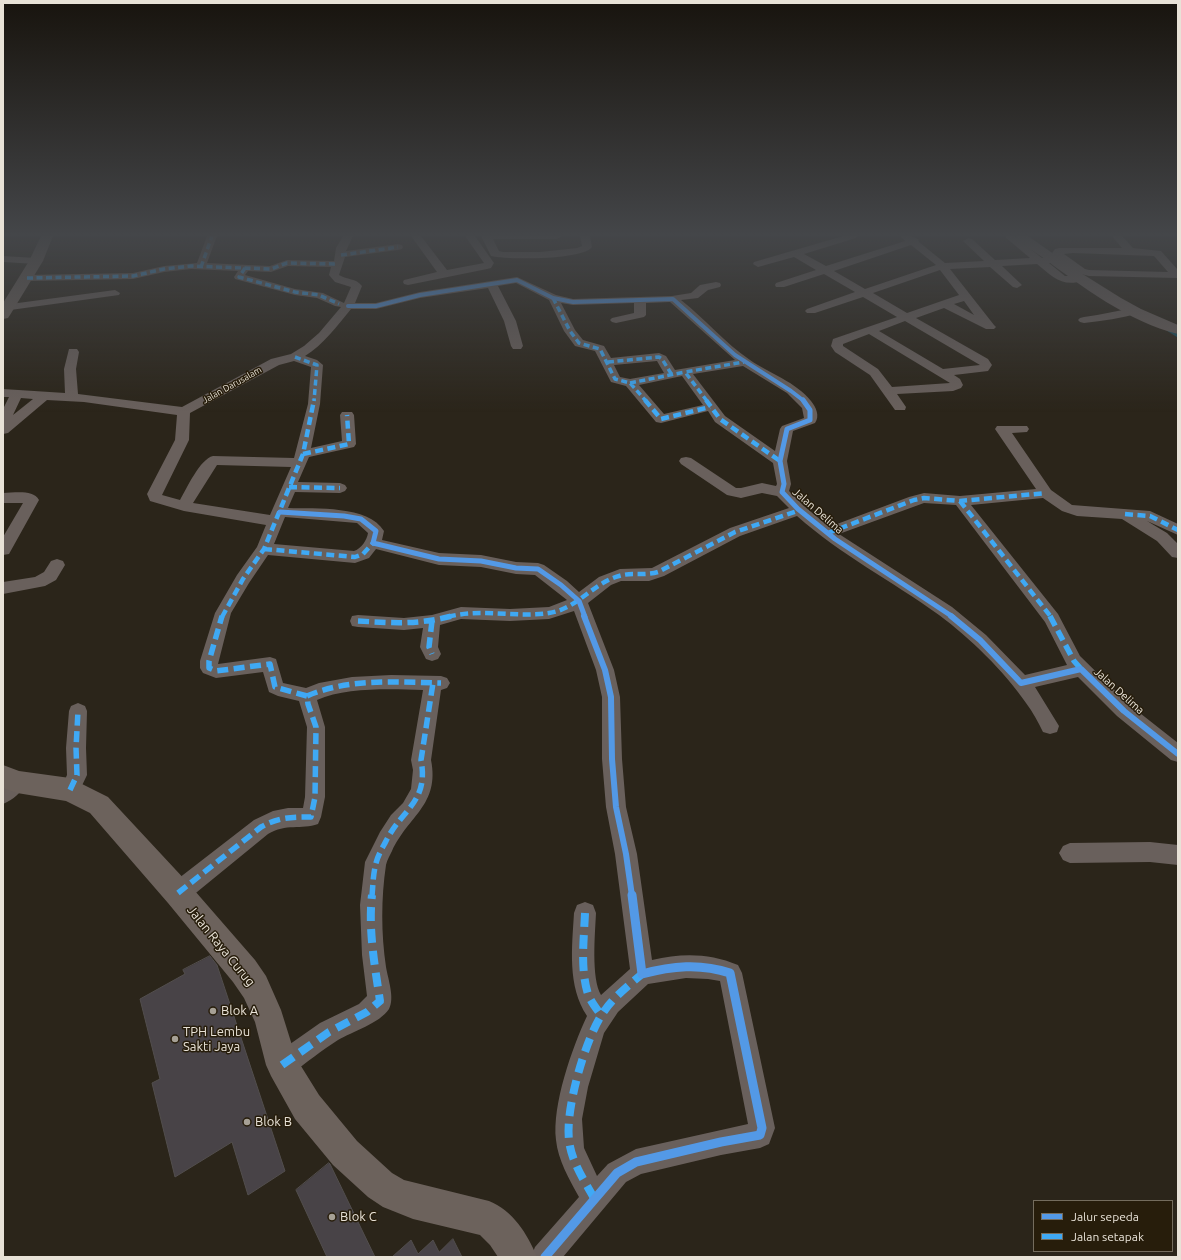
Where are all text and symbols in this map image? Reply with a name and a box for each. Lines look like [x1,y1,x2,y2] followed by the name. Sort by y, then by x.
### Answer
[200,364,264,406] street label: Jalan Darusalam
[790,485,846,537] street label: Jalan Delima
[1091,665,1147,717] street label: Jalan Delima
[184,902,258,990] street label: Jalan Raya Curug
[221,1003,258,1019] place label: Blok A
[208,1006,218,1016] marker: Blok A
[183,1024,250,1055] place label: TPH Lembu Sakti Jaya
[170,1034,180,1044] marker: TPH Lembu Sakti Jaya
[255,1114,292,1130] place label: Blok B
[242,1117,252,1127] marker: Blok B
[1033,1200,1173,1252] legend
[340,1209,377,1225] place label: Blok C
[1071,1210,1139,1223] text: Jalur sepeda
[327,1212,337,1222] marker: Blok C
[1071,1230,1144,1243] text: Jalan setapak

